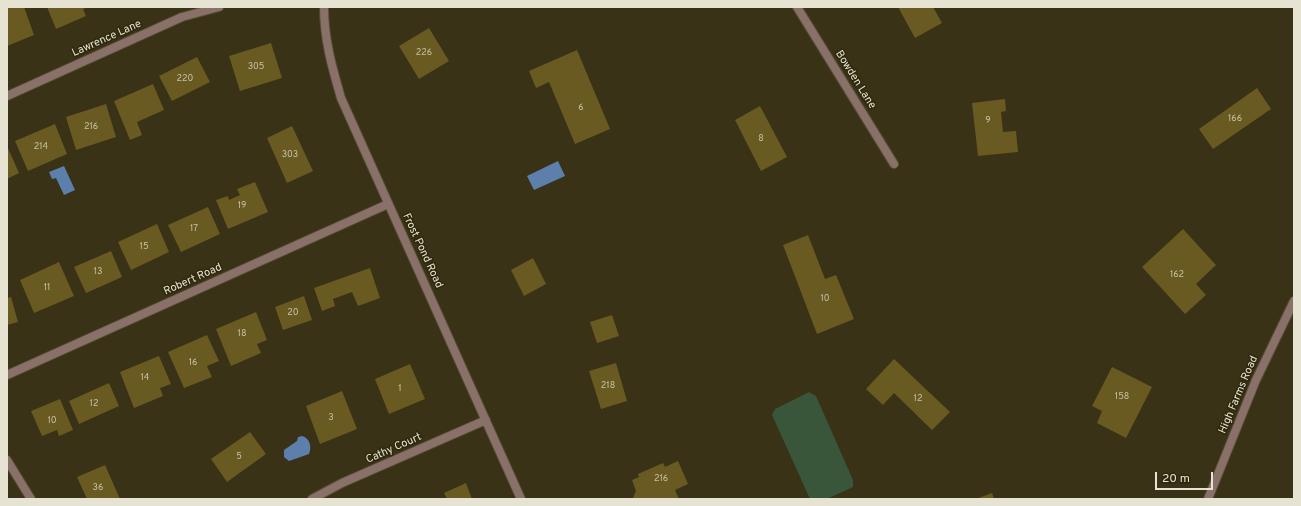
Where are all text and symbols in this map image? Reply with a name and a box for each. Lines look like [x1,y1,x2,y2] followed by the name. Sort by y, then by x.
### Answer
[70,18,144,60] street label: Lawrence Lane
[416,48,432,58] house number: 226
[832,48,878,112] street label: Bowden Lane
[248,62,264,72] house number: 305
[177,74,193,84] house number: 220
[578,103,584,113] house number: 6
[1228,114,1242,124] house number: 166
[985,116,991,126] house number: 9
[84,122,98,132] house number: 216
[758,134,764,144] house number: 8
[34,142,48,152] house number: 214
[282,150,298,160] house number: 303
[238,201,246,211] house number: 19
[399,212,445,290] street label: Frost Pond Road
[190,224,198,234] house number: 17
[140,242,148,252] house number: 15
[162,261,224,299] street label: Robert Road
[94,267,102,277] house number: 13
[1170,270,1184,280] house number: 162
[44,283,50,293] house number: 11
[820,294,830,304] house number: 10
[287,308,299,318] house number: 20
[238,329,246,339] house number: 18
[1217,354,1261,436] street label: High Farms Road
[189,358,197,368] house number: 16
[141,373,149,383] house number: 14
[601,381,615,391] house number: 218
[398,384,402,394] house number: 1
[1115,392,1129,402] house number: 158
[914,394,922,404] house number: 12
[90,399,98,409] house number: 12
[328,413,334,423] house number: 3
[47,416,57,426] house number: 10
[364,431,424,467] street label: Cathy Court
[236,452,242,462] house number: 5
[1157,464,1215,490] scale bar
[1162,471,1190,487] text: 20 m
[654,474,668,484] house number: 216
[93,483,103,493] house number: 36

